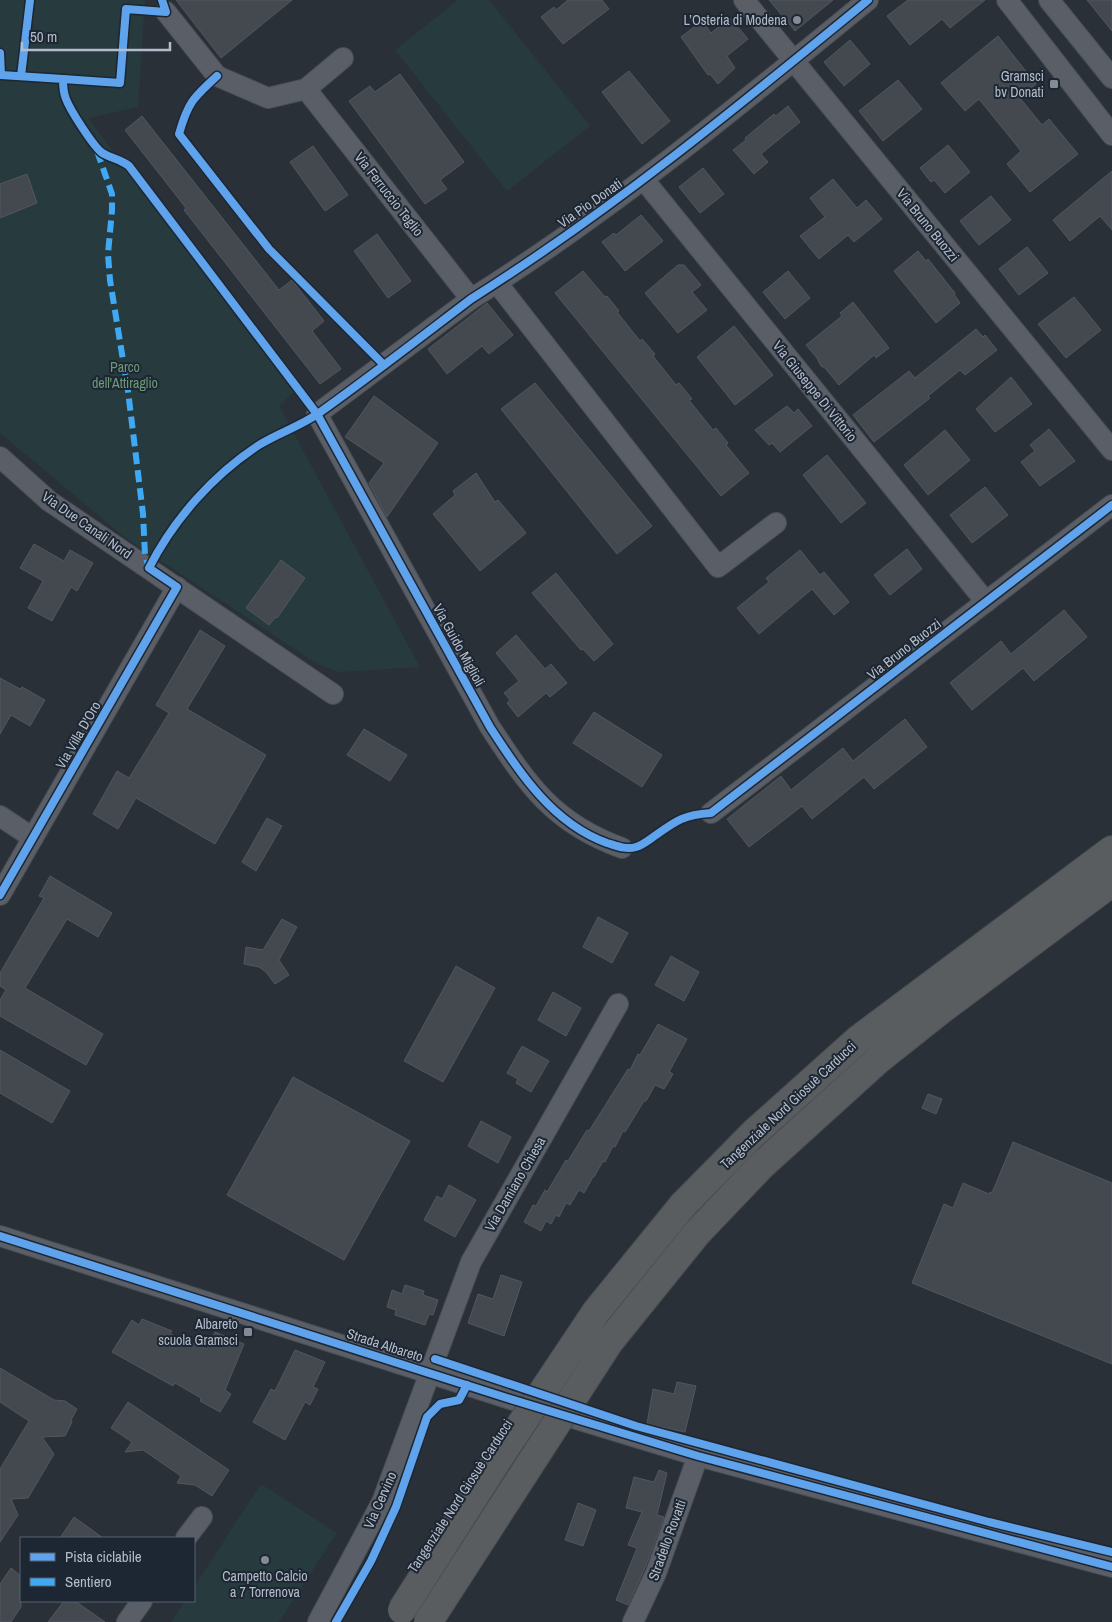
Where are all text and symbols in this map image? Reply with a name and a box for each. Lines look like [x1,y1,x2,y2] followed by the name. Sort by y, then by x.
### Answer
[684,11,788,29] place label: L’Osteria di Modena
[791,14,803,26] marker: L’Osteria di Modena
[22,20,170,52] scale bar
[30,26,57,47] text: 50 m
[995,67,1044,101] place label: Gramsci bv Donati
[1048,78,1060,90] marker: Gramsci bv Donati
[351,148,427,240] street label: Via Ferruccio Teglio
[554,174,626,232] street label: Via Pio Donati
[893,185,963,265] street label: Via Bruno Buozzi
[769,337,861,445] street label: Via Giuseppe Di Vittorio
[92,358,158,392] park label: Parco dell'Attiraglio
[39,487,135,563] street label: Via Due Canali Nord
[429,601,489,689] street label: Via Guido Miglioli
[863,614,945,684] street label: Via Bruno Buozzi
[51,698,105,772] street label: Via Villa D'Oro
[716,1037,860,1173] street label: Tangenziale Nord Giosuè Carducci
[481,1133,550,1235] street label: Via Damiano Chiesa
[158,1315,238,1349] place label: Albareto scuola Gramsci
[345,1324,425,1366] street label: Strada Albareto
[242,1326,254,1338] marker: Albareto scuola Gramsci
[404,1416,516,1576] street label: Tangenziale Nord Giosuè Carducci
[359,1469,401,1531] street label: Via Cervino
[644,1497,690,1583] street label: Stradello Rovatti
[20,1537,195,1602] legend
[65,1546,142,1567] text: Pista ciclabile
[259,1554,271,1566] marker: Campetto Calcio a 7 Torrenova
[222,1567,308,1601] place label: Campetto Calcio a 7 Torrenova
[65,1571,112,1592] text: Sentiero

